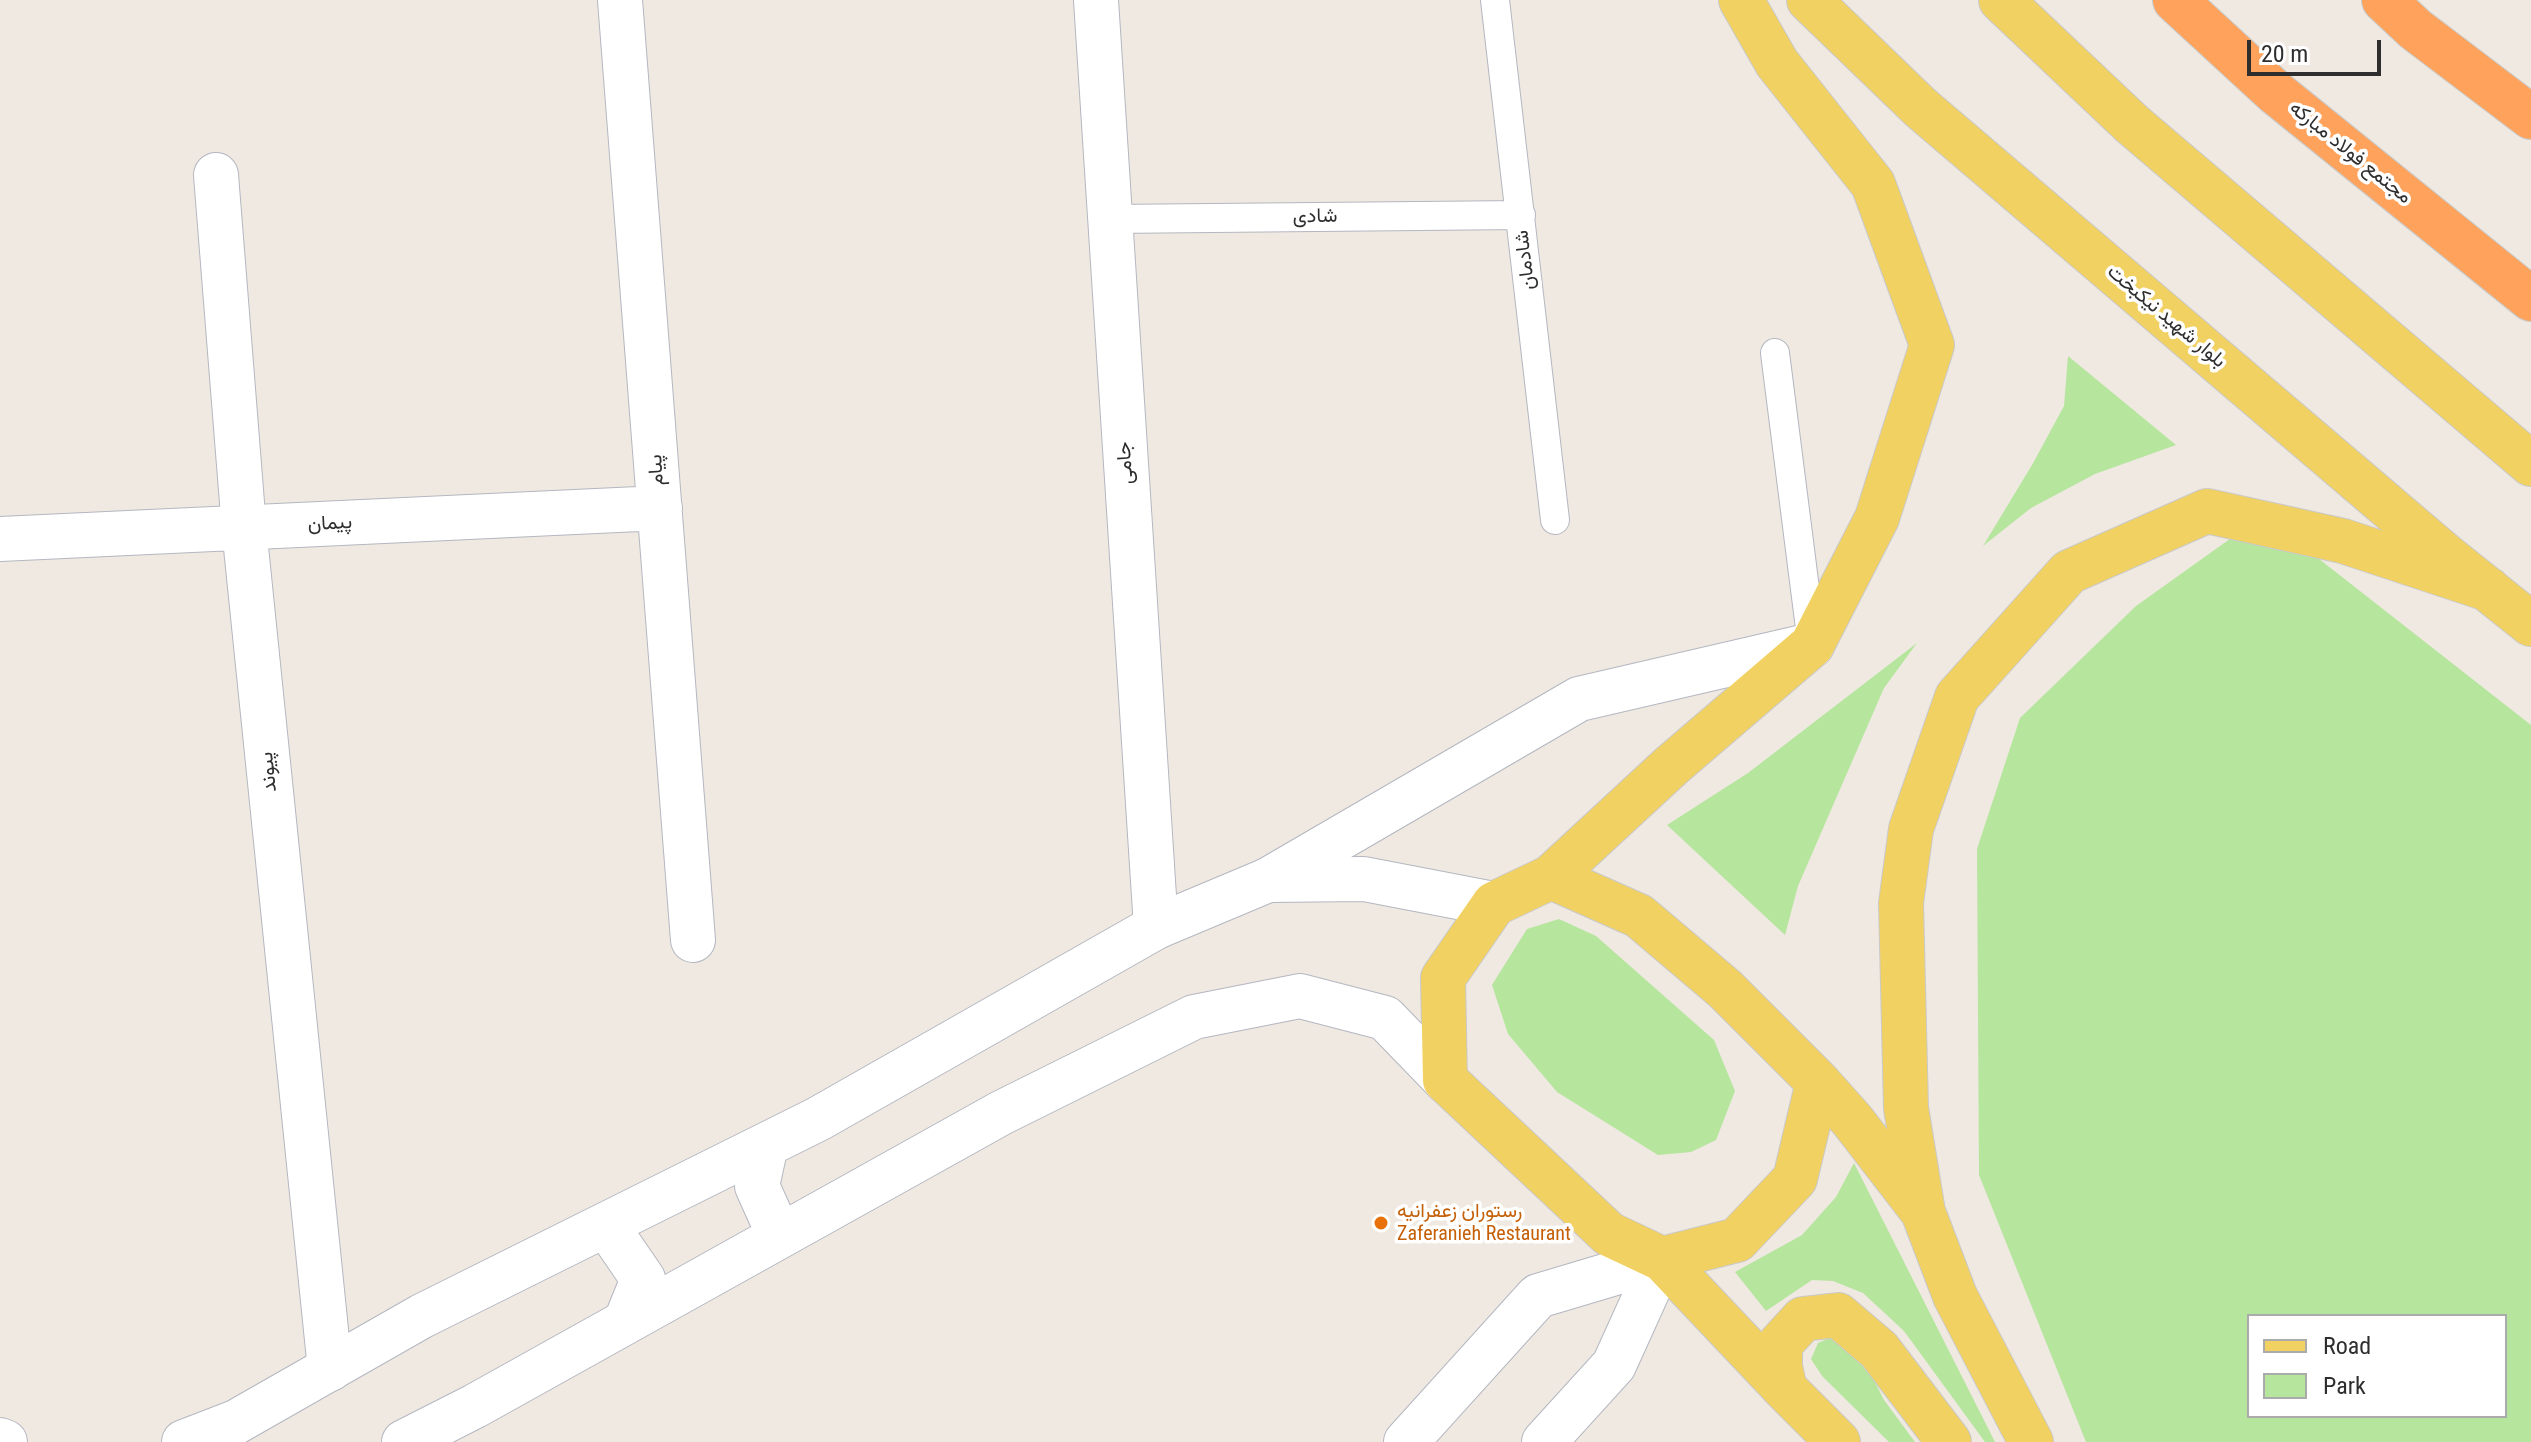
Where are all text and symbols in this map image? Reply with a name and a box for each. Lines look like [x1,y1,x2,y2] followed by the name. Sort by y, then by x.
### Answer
[2251,24,2385,74] scale bar
[2261,40,2308,68] text: 20 m
[2284,96,2416,210] street label: مجتمع فولاد مبارکه
[1292,205,1338,229] street label: شادی
[1510,229,1542,291] street label: شادمان
[2102,260,2230,374] street label: بلوار شهید نیکبخت
[1113,441,1139,485] street label: جامی
[644,454,670,486] street label: پیام
[307,511,353,537] street label: پیمان
[255,751,283,793] street label: پیوند
[1397,1200,1571,1247] place label: رستوران زعفرانیه Zaferanieh Restaurant
[1372,1214,1390,1232] marker: رستوران زعفرانیه Zaferanieh Restaurant
[2247,1314,2507,1418] legend
[2323,1332,2371,1360] text: Road
[2323,1372,2366,1400] text: Park

